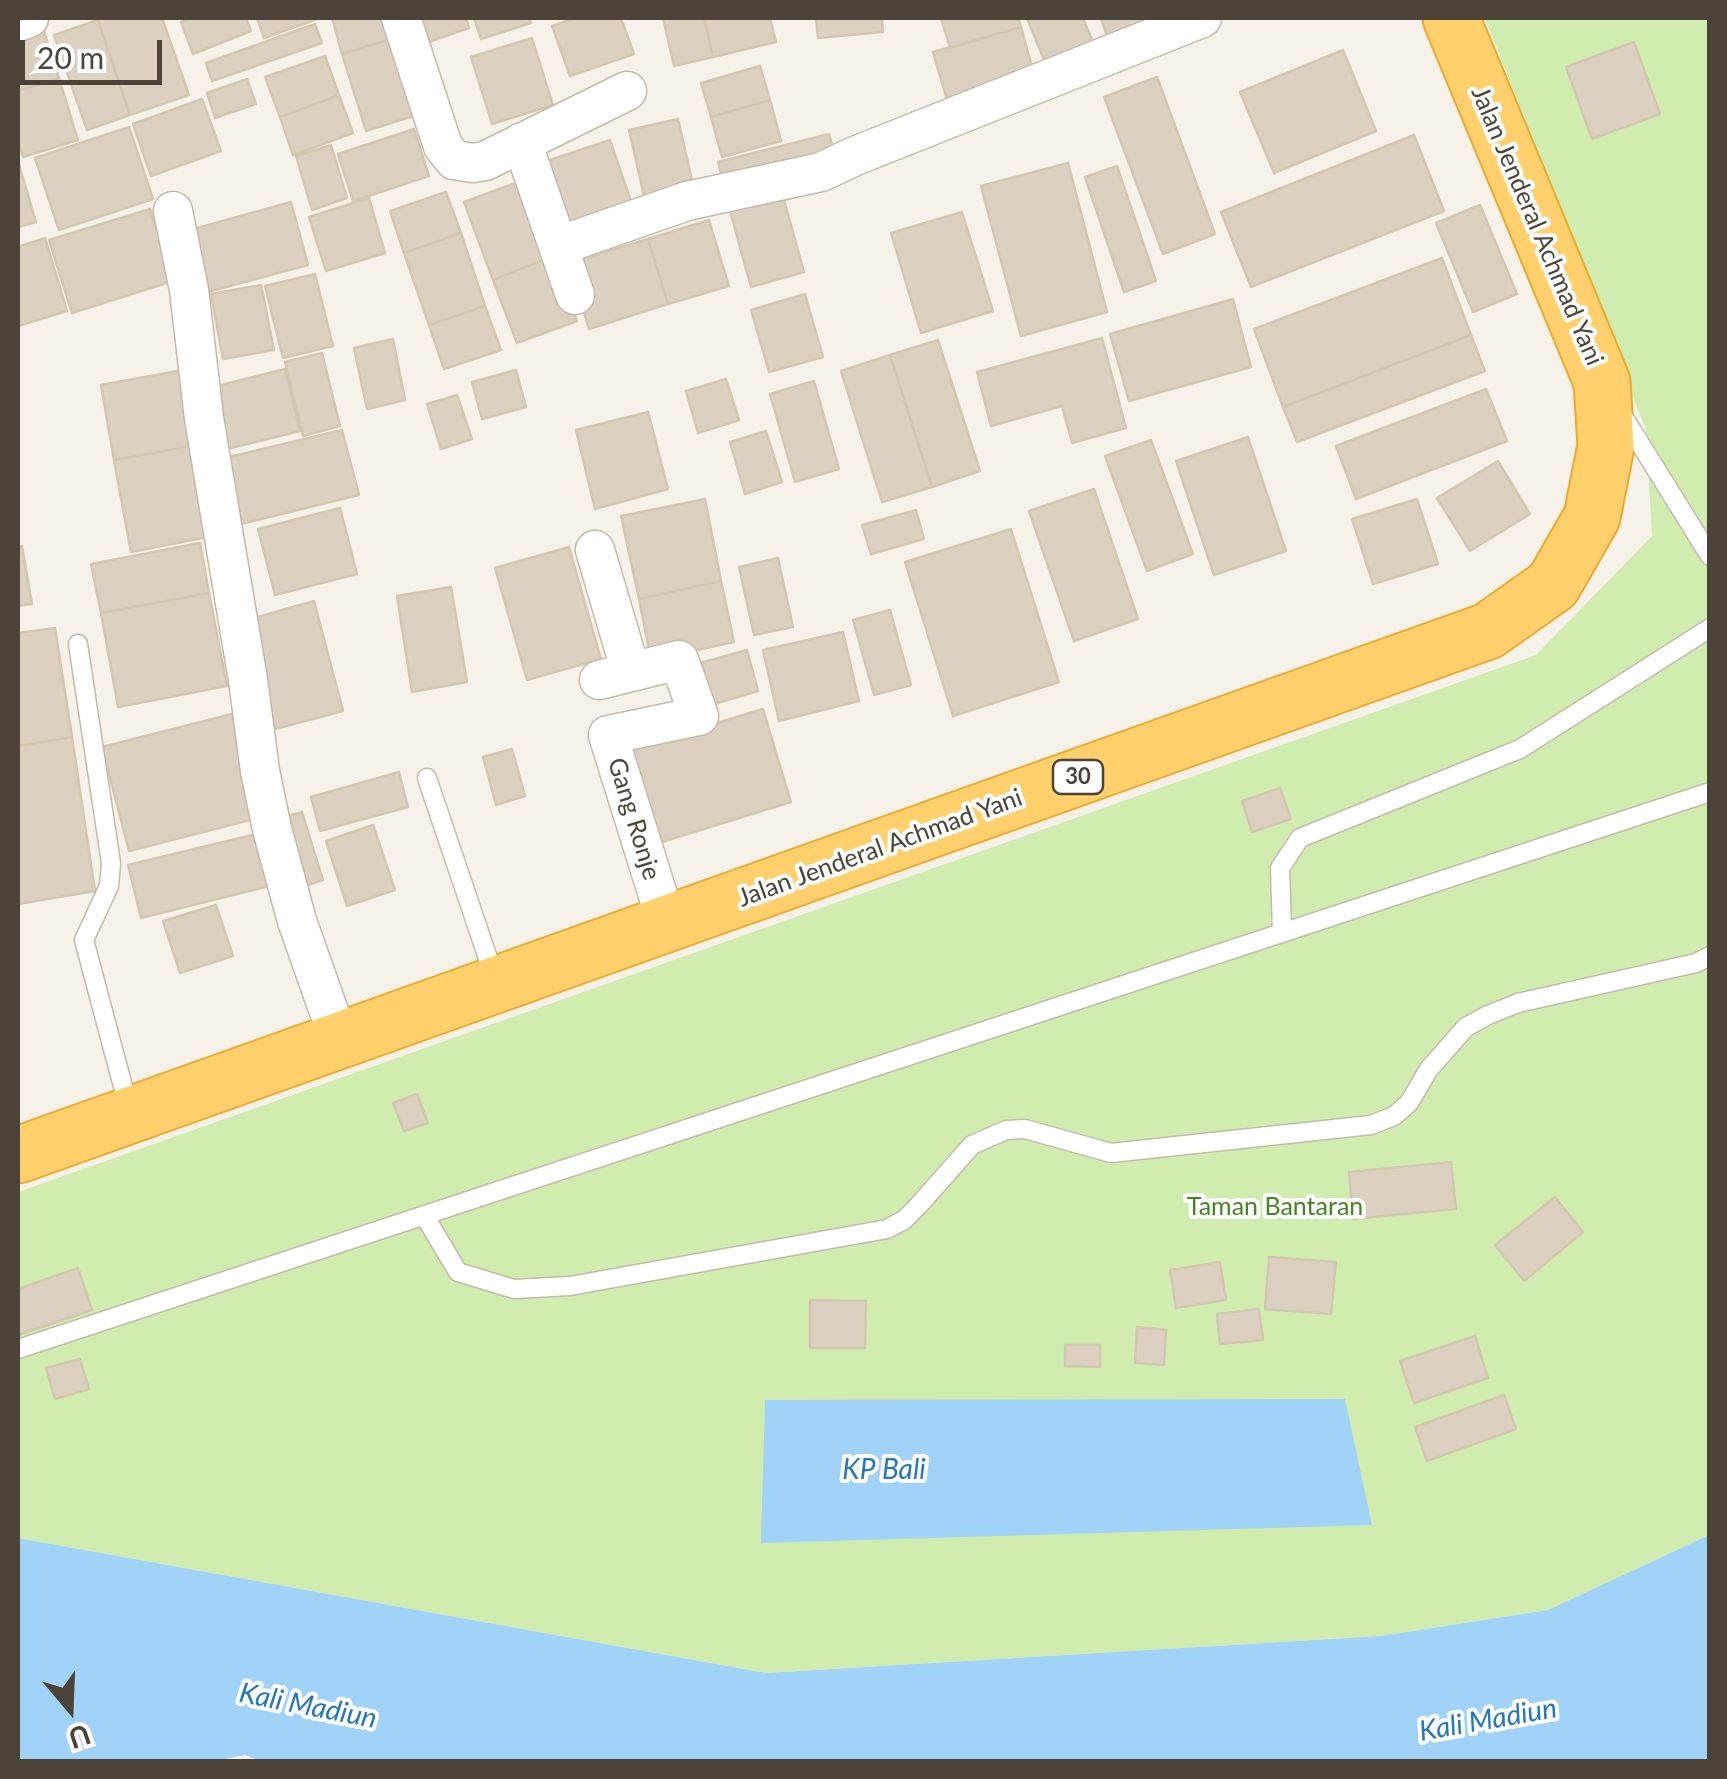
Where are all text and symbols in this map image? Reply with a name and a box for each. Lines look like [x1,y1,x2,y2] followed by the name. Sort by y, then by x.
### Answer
[25,20,168,82] scale bar
[37,39,104,75] text: 20 m
[1465,82,1609,370] street label: Jalan Jenderal Achmad Yani
[601,754,667,884] street label: Gang Ronje
[1053,760,1103,794] road number: 30
[734,783,1026,913] street label: Jalan Jenderal Achmad Yani
[1187,1192,1363,1222] park label: Taman Bantaran
[842,1453,926,1487] water label: KP Bali
[20,1659,120,1759] north arrow
[237,1676,379,1736] water label: Kali Madiun
[1417,1691,1559,1749] water label: Kali Madiun
[64,1718,95,1757] text: U

